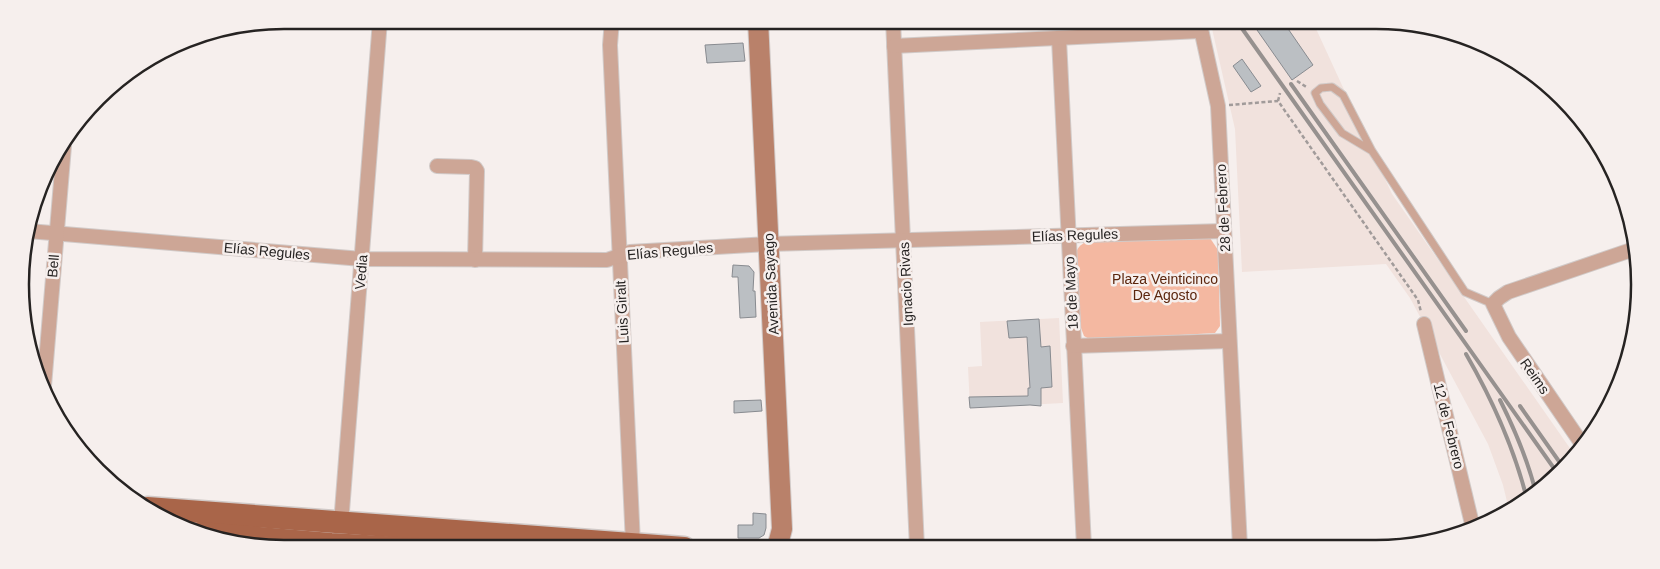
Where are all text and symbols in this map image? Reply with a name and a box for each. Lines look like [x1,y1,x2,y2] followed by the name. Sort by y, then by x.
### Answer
[1213,163,1233,252] street label: 28 de Febrero
[1032,225,1118,245] street label: Elías Regules
[760,233,782,335] street label: Avenida Sayago
[223,239,311,263] street label: Elías Regules
[626,239,714,263] street label: Elías Regules
[896,242,916,326] street label: Ignacio Rivas
[44,254,62,278] street label: Bell
[352,254,371,290] street label: Vedia
[1061,256,1081,330] street label: 18 de Mayo
[1112,271,1218,303] park label: Plaza Veinticinco De Agosto
[612,280,632,344] street label: Luis Giralt
[1517,355,1553,397] street label: Reims
[1431,381,1467,471] street label: 12 de Febrero

